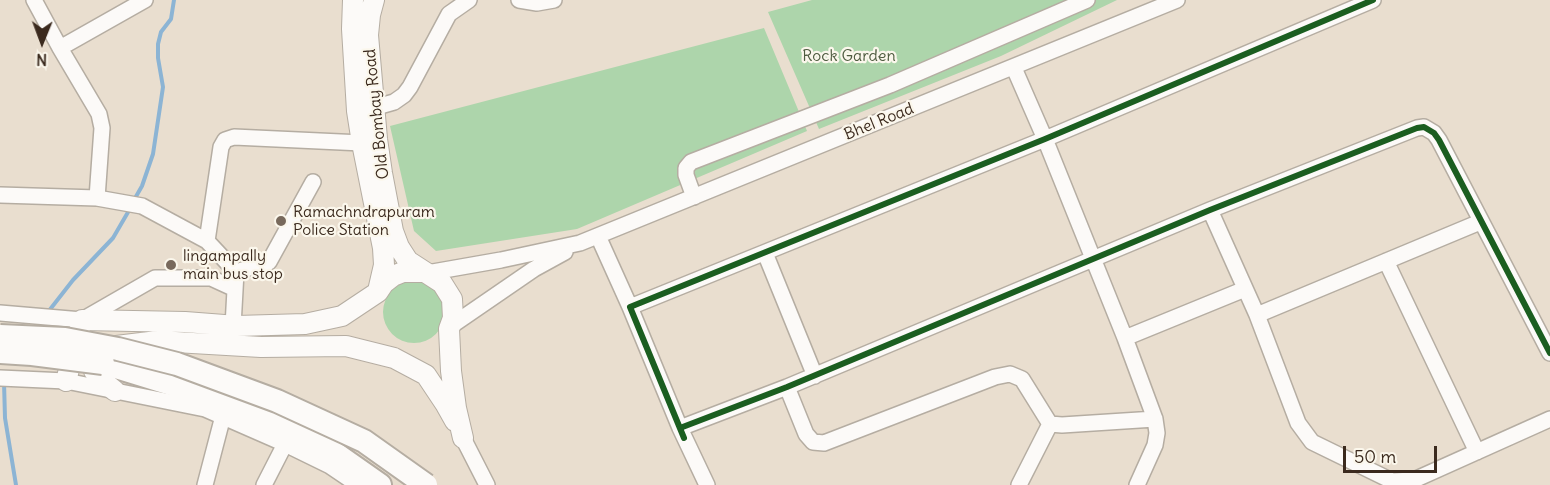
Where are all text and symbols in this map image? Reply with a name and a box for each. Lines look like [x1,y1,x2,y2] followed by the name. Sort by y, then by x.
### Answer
[12,12,72,72] north arrow
[802,46,896,66] park label: Rock Garden
[361,48,393,180] street label: Old Bombay Road
[36,50,47,70] text: N
[841,99,917,145] street label: Bhel Road
[293,202,435,240] place label: Ramachndrapuram Police Station
[274,214,288,228] marker: Ramachndrapuram Police Station
[183,246,283,284] place label: lingampally main bus stop
[164,258,178,272] marker: lingampally main bus stop
[1346,434,1440,472] scale bar
[1354,445,1396,468] text: 50 m

